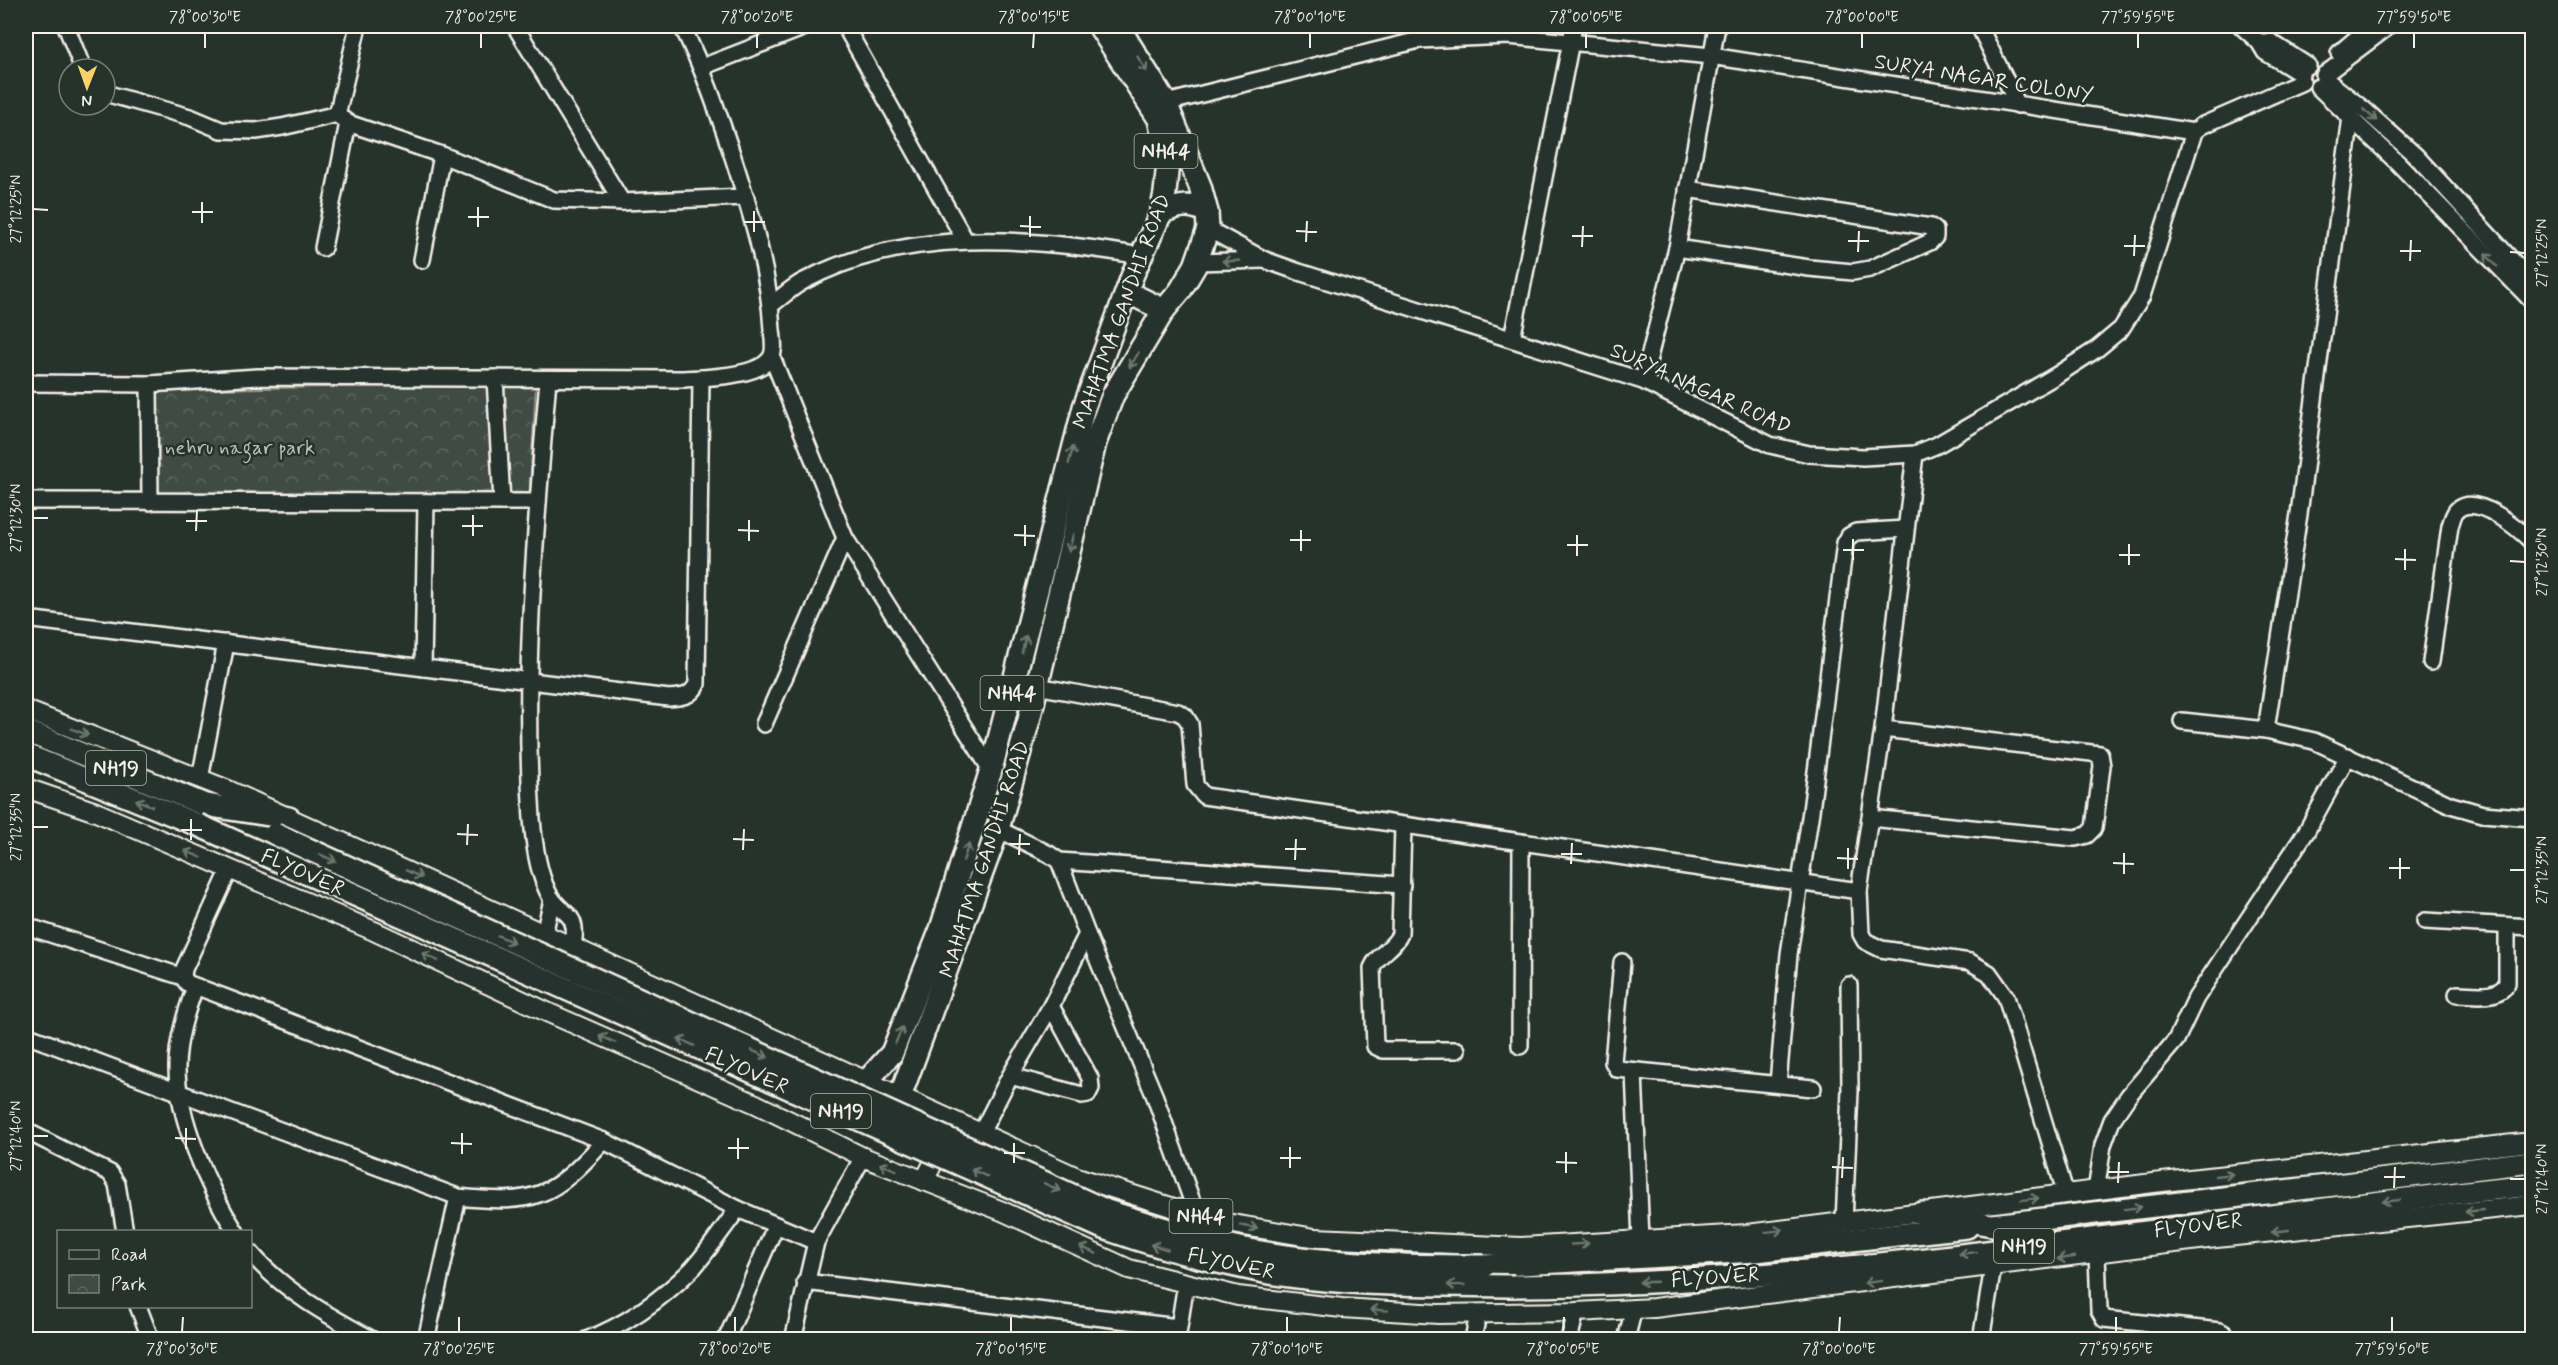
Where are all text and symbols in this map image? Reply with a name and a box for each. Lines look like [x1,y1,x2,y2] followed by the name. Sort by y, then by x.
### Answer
[169,8,241,28] text: 78°00'30"E
[445,8,517,28] text: 78°00'25"E
[721,8,794,28] text: 78°00'20"E
[998,8,1070,28] text: 78°00'15"E
[1274,8,1346,28] text: 78°00'10"E
[1549,8,1623,28] text: 78°00'05"E
[1825,8,1899,28] text: 78°00'00"E
[2101,8,2175,28] text: 77°59'55"E
[2377,8,2452,28] text: 77°59'50"E
[1872,48,2095,110] street label: SURYA NAGAR COLONY
[1136,55,1148,72] one-way arrow
[57,57,117,117] north arrow
[81,90,92,111] text: N
[2362,108,2377,122] one-way arrow
[1134,134,1198,168] road number: NH44
[7,175,27,243] text: 27°12'25"N
[1066,190,1178,433] street label: MAHATMA GANDHI ROAD
[2533,219,2553,287] text: 27°12'25"N
[2484,253,2498,268] one-way arrow
[1221,256,1241,267] one-way arrow
[1606,336,1795,441] street label: SURYA NAGAR ROAD
[1128,351,1140,368] one-way arrow
[165,434,315,464] park label: nehru nagar park
[1066,445,1078,464] one-way arrow
[7,484,27,552] text: 27°12'30"N
[2533,528,2553,596] text: 27°12'30"N
[1065,534,1077,553] one-way arrow
[1019,635,1031,654] one-way arrow
[980,676,1044,710] road number: NH44
[70,727,89,738] one-way arrow
[933,737,1037,982] street label: MAHATMA GANDHI ROAD
[86,751,146,785] road number: NH19
[7,793,27,861] text: 27°12'35"N
[135,797,153,808] one-way arrow
[2533,836,2553,904] text: 27°12'35"N
[257,842,349,904] street label: FLYOVER
[961,843,972,862] one-way arrow
[185,847,203,859] one-way arrow
[318,853,336,865] one-way arrow
[405,869,423,880] one-way arrow
[496,933,514,945] one-way arrow
[421,951,439,963] one-way arrow
[894,1026,905,1044] one-way arrow
[598,1032,616,1044] one-way arrow
[677,1036,695,1048] one-way arrow
[701,1040,793,1102] street label: FLYOVER
[750,1048,768,1060] one-way arrow
[811,1094,871,1128] road number: NH19
[7,1101,27,1171] text: 27°12'40"N
[2533,1144,2553,1214] text: 27°12'40"N
[879,1161,898,1172] one-way arrow
[971,1167,989,1178] one-way arrow
[2213,1169,2233,1180] one-way arrow
[1042,1181,1060,1193] one-way arrow
[2020,1194,2040,1205] one-way arrow
[2381,1196,2401,1207] one-way arrow
[1170,1199,1232,1233] road number: NH44
[2123,1202,2143,1213] one-way arrow
[2465,1206,2485,1217] one-way arrow
[2153,1207,2244,1245] street label: FLYOVER
[1239,1222,1259,1233] one-way arrow
[1764,1225,1784,1236] one-way arrow
[2271,1226,2291,1237] one-way arrow
[1994,1229,2054,1263] road number: NH19
[57,1230,252,1308] legend
[1569,1238,1589,1249] one-way arrow
[1150,1241,1169,1252] one-way arrow
[1185,1241,1277,1287] street label: FLYOVER
[111,1243,147,1267] text: Road
[1079,1244,1097,1255] one-way arrow
[1959,1247,1978,1258] one-way arrow
[2057,1252,2076,1263] one-way arrow
[1670,1261,1760,1295] street label: FLYOVER
[111,1273,147,1297] text: Park
[1639,1276,1659,1287] one-way arrow
[1863,1277,1883,1288] one-way arrow
[1446,1279,1466,1291] one-way arrow
[1370,1305,1390,1316] one-way arrow
[146,1340,218,1360] text: 78°00'30"E
[423,1340,495,1360] text: 78°00'25"E
[699,1340,772,1360] text: 78°00'20"E
[975,1340,1047,1360] text: 78°00'15"E
[1251,1340,1323,1360] text: 78°00'10"E
[1526,1340,1600,1360] text: 78°00'05"E
[1802,1340,1876,1360] text: 78°00'00"E
[2079,1340,2153,1360] text: 77°59'55"E
[2355,1340,2430,1360] text: 77°59'50"E

